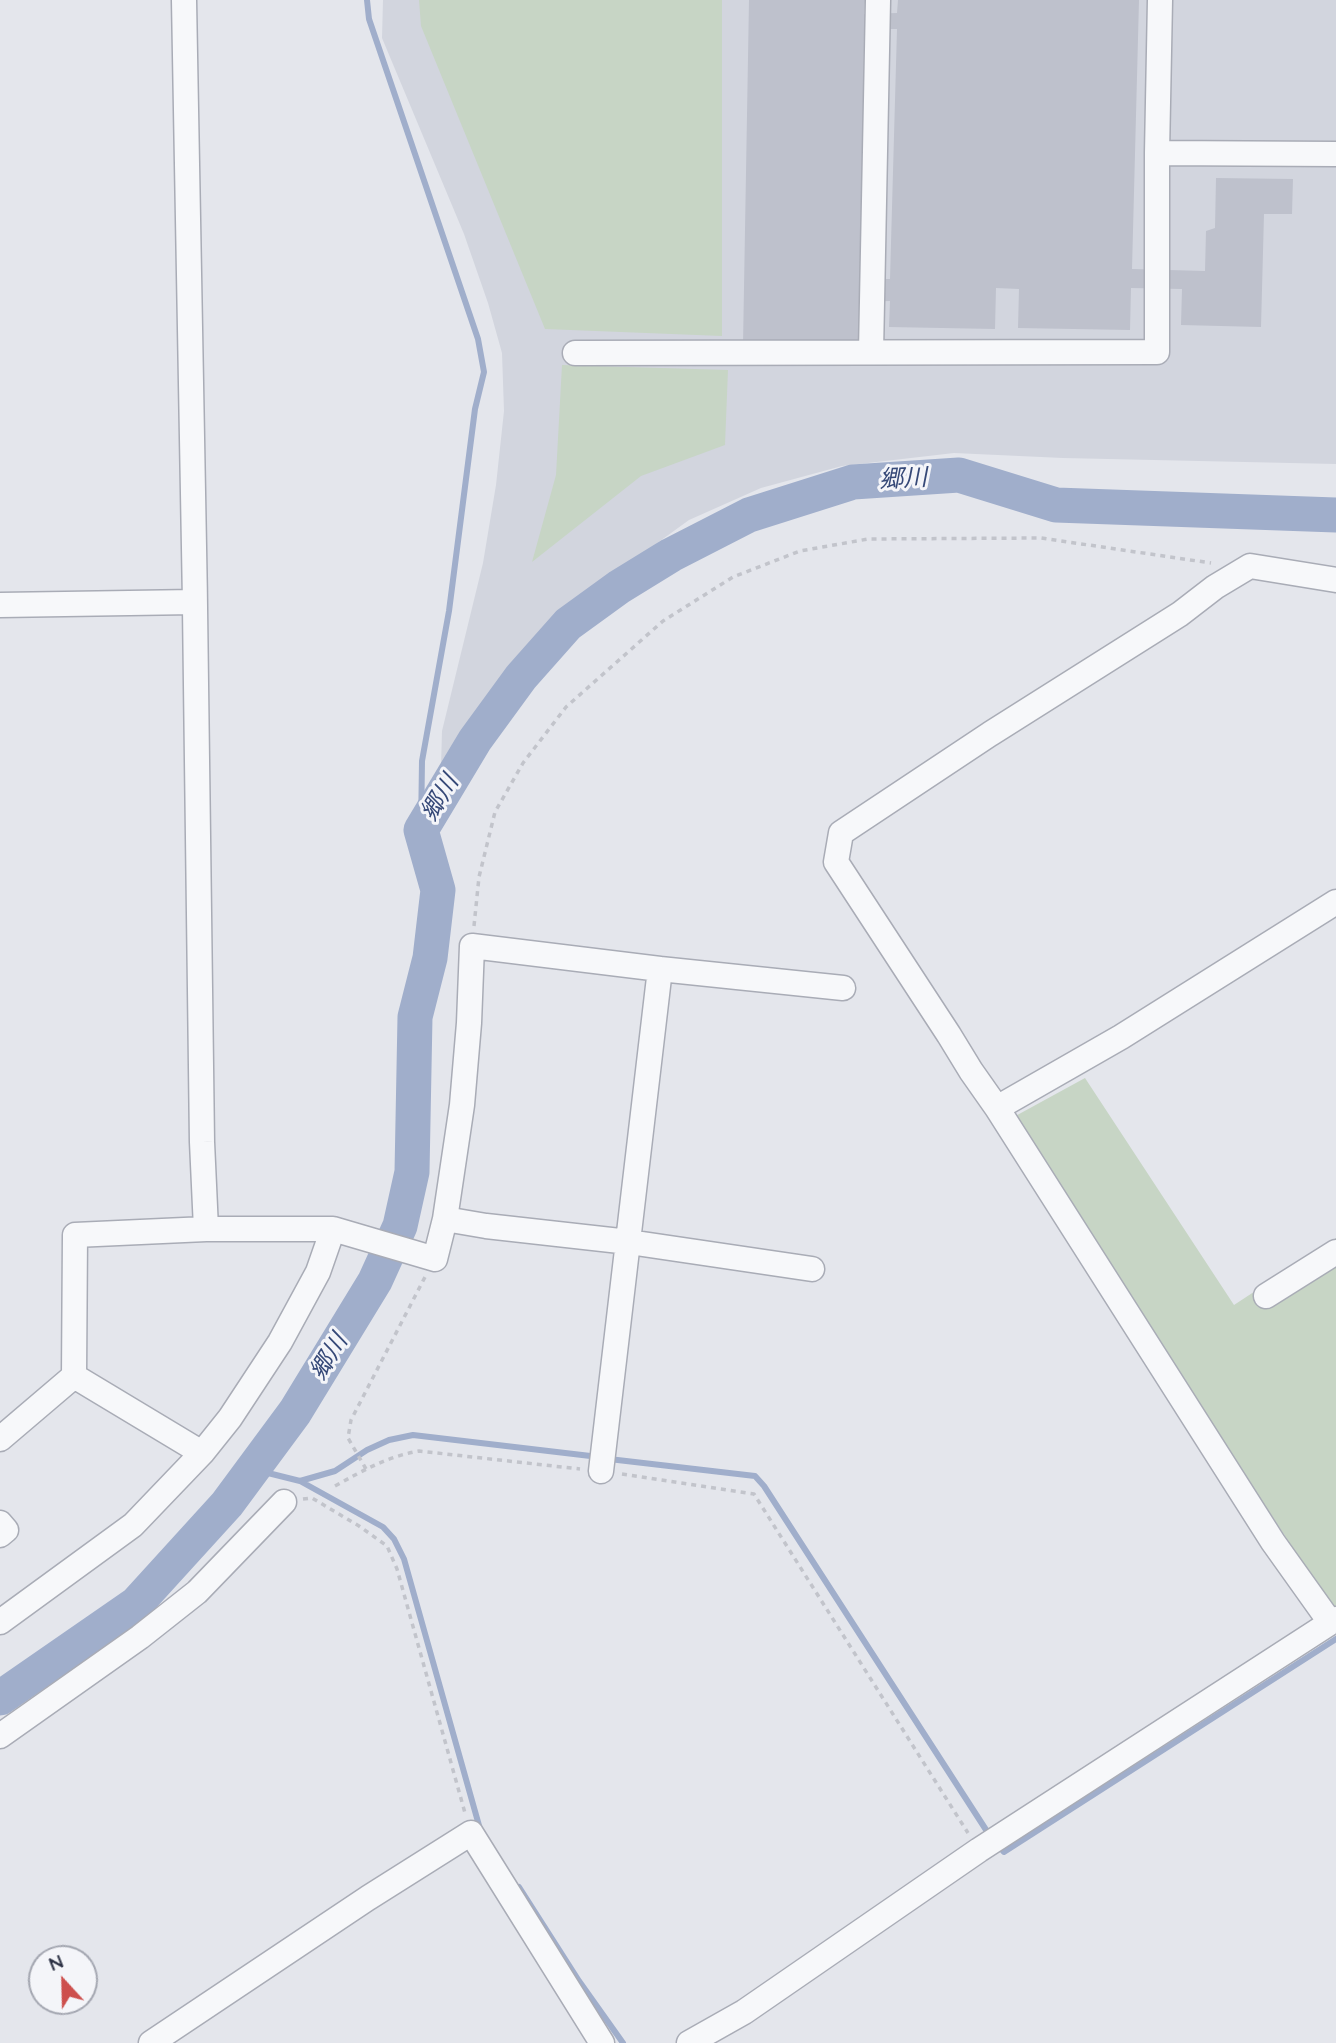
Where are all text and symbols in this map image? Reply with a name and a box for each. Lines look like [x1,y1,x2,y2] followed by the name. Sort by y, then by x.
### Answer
[878,463,928,495] water label: 郷川
[415,770,465,826] water label: 郷川
[304,1329,354,1385] water label: 郷川
[28,1945,98,2015] north arrow
[45,1949,67,1976] text: N

